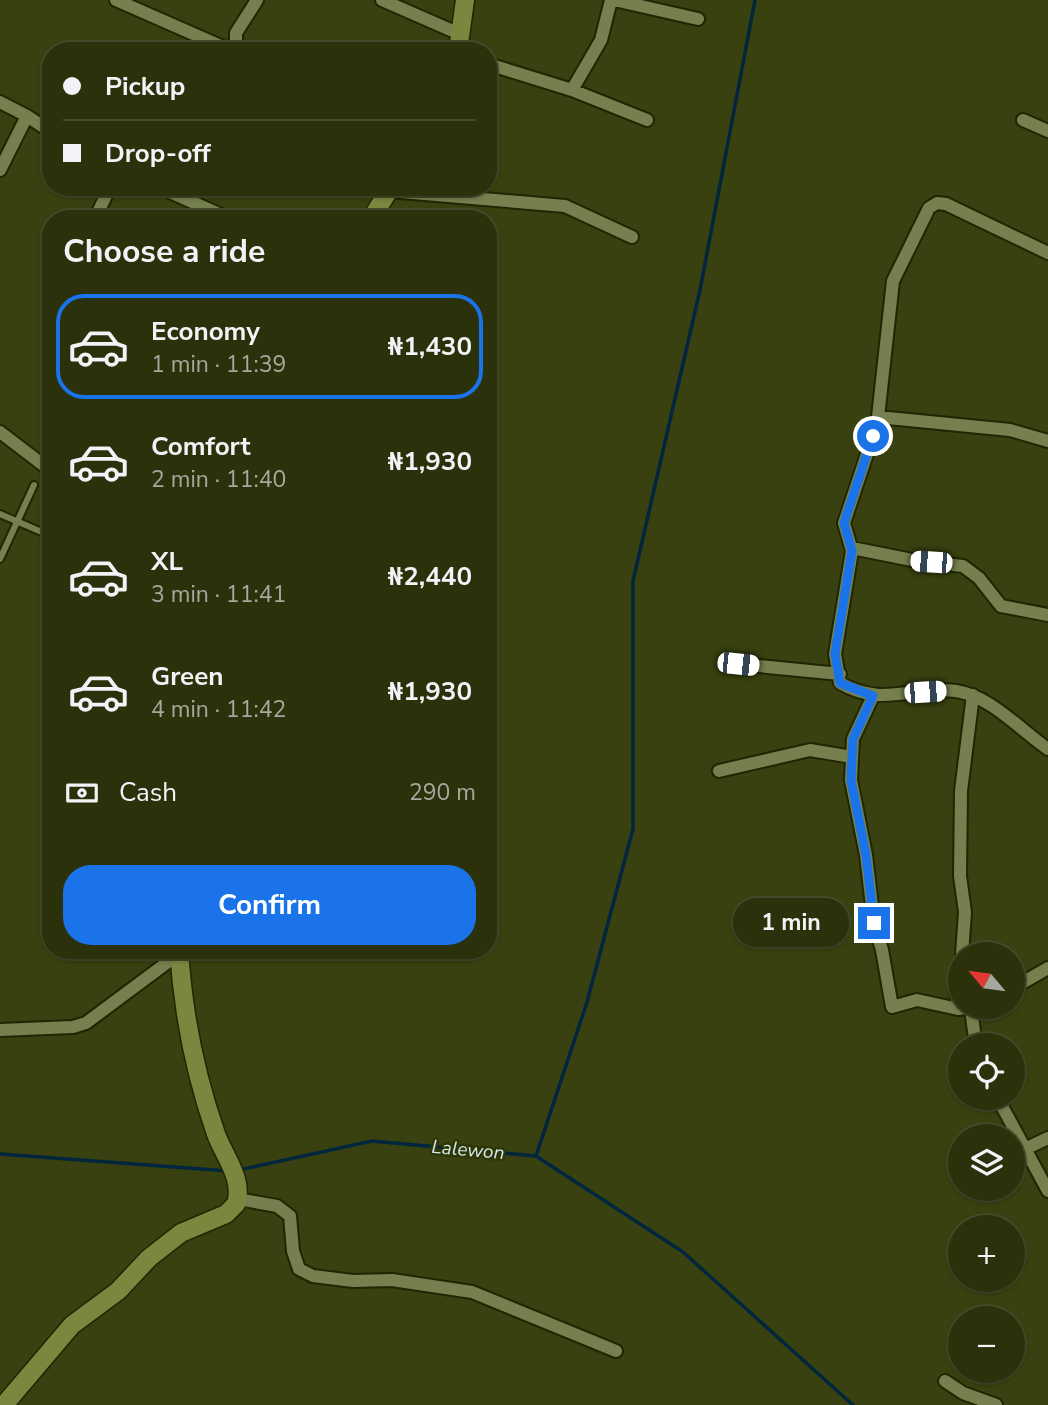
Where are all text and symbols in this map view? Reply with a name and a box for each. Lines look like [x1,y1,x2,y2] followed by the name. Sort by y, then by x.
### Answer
[105,69,185,104] text: Pickup
[105,136,211,171] text: Drop-off
[63,230,265,273] text: Choose a ride
[151,314,260,349] text: Economy
[67,315,130,378] icon: car
[388,329,472,364] text: ₦1,430
[151,349,286,380] text: 1 min · 11:39
[857,420,889,452] route start
[151,429,251,464] text: Comfort
[67,430,130,493] icon: car
[388,444,472,479] text: ₦1,930
[151,464,286,495] text: 2 min · 11:40
[151,544,183,579] text: XL
[67,545,130,608] icon: car
[910,550,953,574] car
[388,559,472,594] text: ₦2,440
[151,579,286,610] text: 3 min · 11:41
[717,651,760,677] car
[151,659,224,694] text: Green
[67,660,130,723] icon: car
[388,674,472,709] text: ₦1,930
[904,680,947,704] car
[151,694,286,725] text: 4 min · 11:42
[63,774,101,812] icon: cash
[119,775,177,810] text: Cash
[409,777,476,808] text: 290 m
[63,865,476,945] button: Confirm
[734,898,850,948] callout: 1 min
[761,907,821,938] text: 1 min
[858,907,890,939] route end
[948,942,1026,1018] north arrow
[948,942,1025,1383] map controls
[948,1033,1025,1110] button: locate
[948,1124,1025,1201] button: layers
[430,1134,506,1166] water label: Lalewon
[948,1215,1025,1292] button: +
[948,1306,1025,1383] button: −

